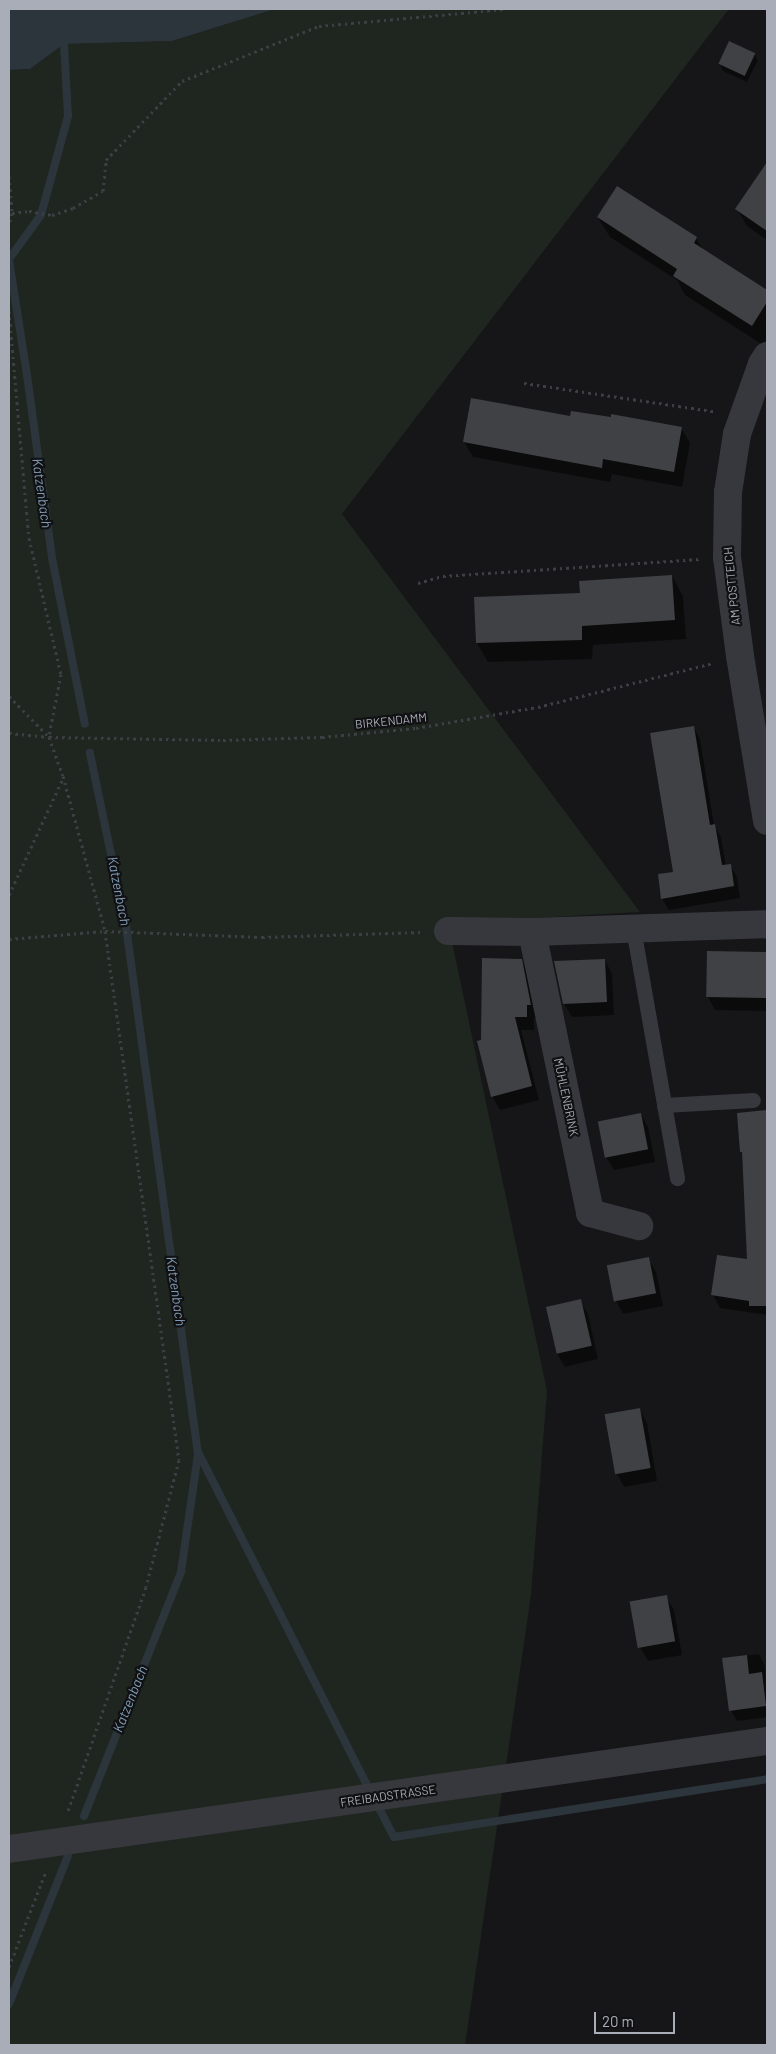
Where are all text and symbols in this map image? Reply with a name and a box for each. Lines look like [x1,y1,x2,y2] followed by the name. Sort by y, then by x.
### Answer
[29,457,55,529] water label: Katzenbach
[721,546,743,626] street label: AM POSTTEICH
[354,710,428,732] street label: BIRKENDAMM
[104,855,134,927] water label: Katzenbach
[551,1057,581,1137] street label: MÜHLENBRINK
[163,1255,189,1327] water label: Katzenbach
[109,1663,151,1735] water label: Katzenbach
[339,1782,437,1810] street label: FREIBADSTRASSE
[596,2002,677,2034] scale bar
[602,2012,634,2030] text: 20 m

